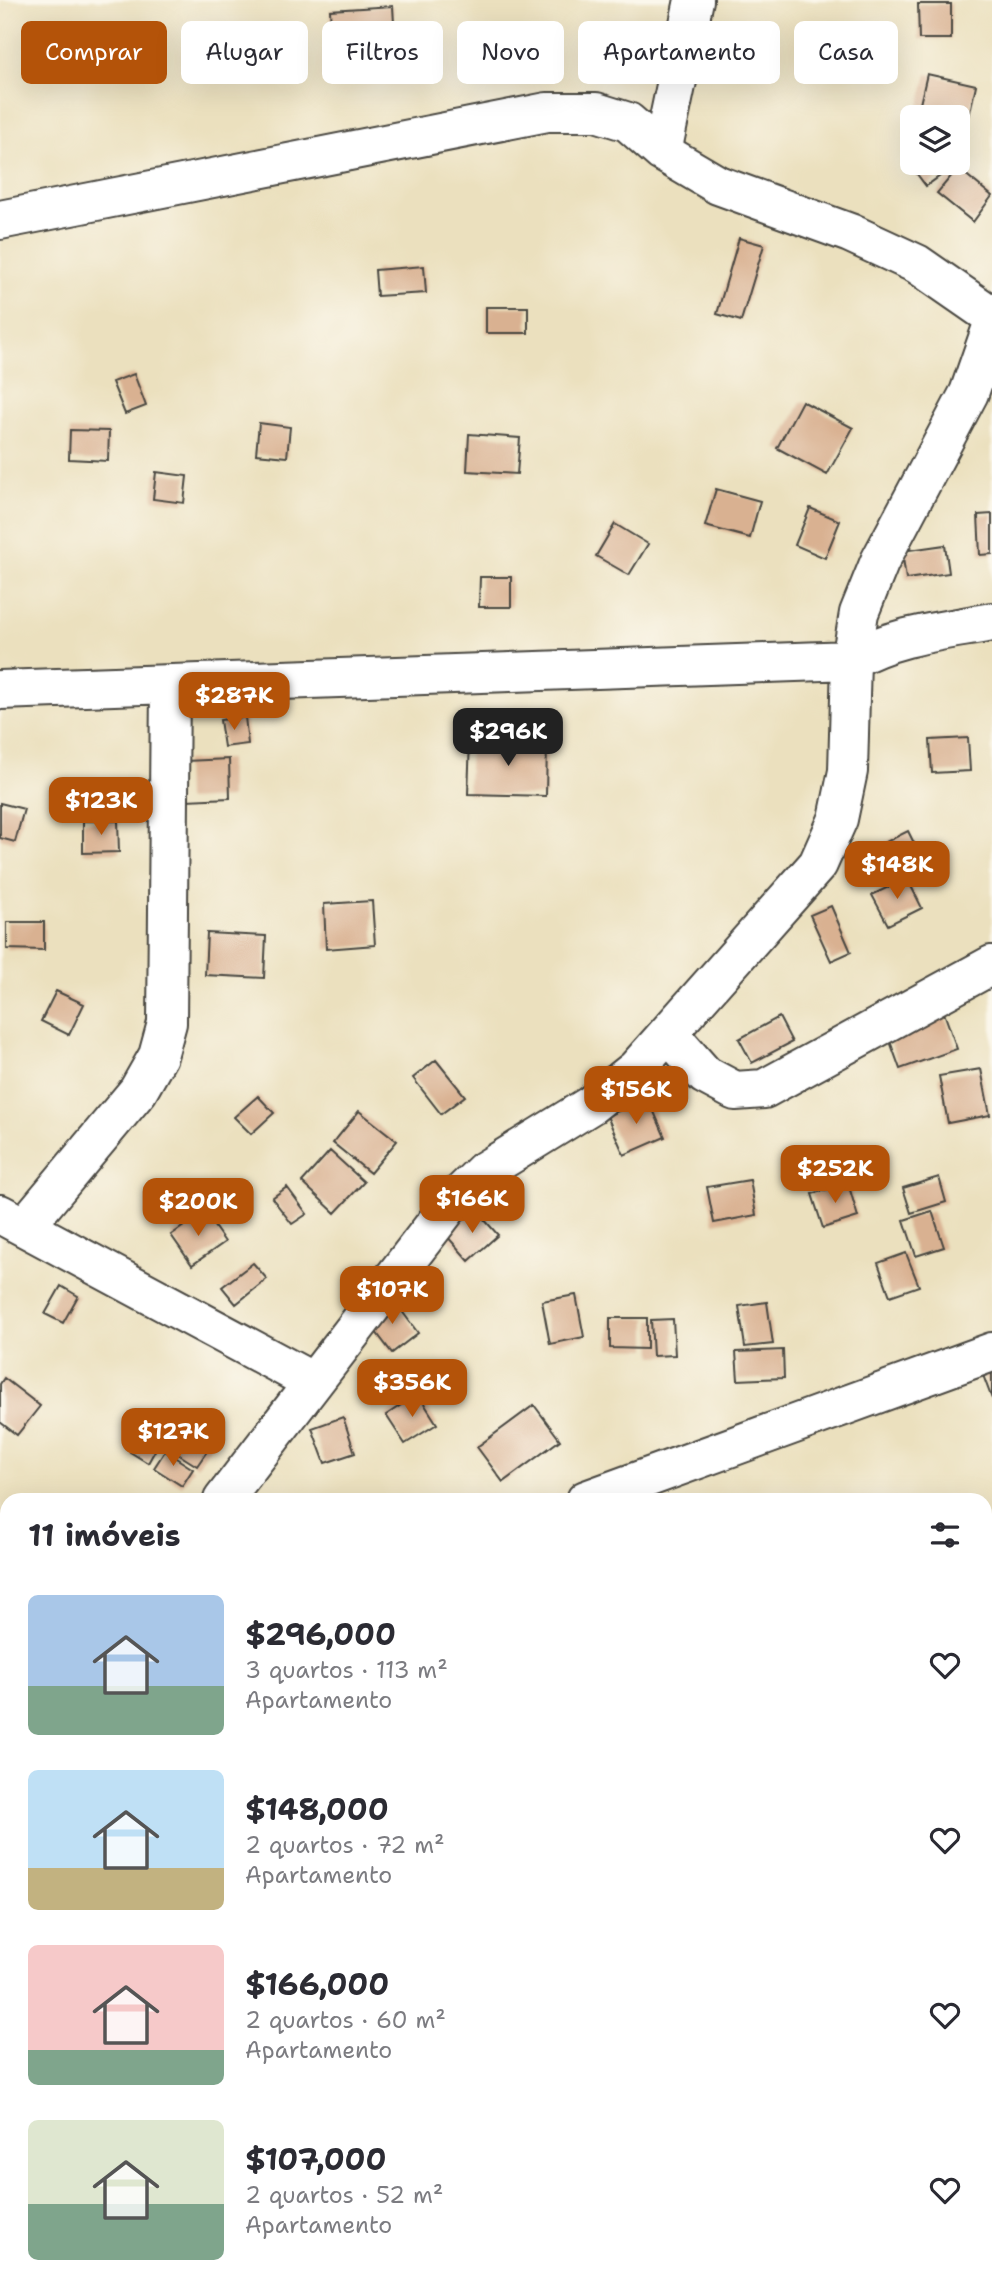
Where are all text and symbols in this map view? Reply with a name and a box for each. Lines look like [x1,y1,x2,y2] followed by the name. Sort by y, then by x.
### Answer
[21,21,167,84] chip: Comprar
[181,21,308,84] chip: Alugar
[322,21,443,84] chip: Filtros
[457,21,564,84] chip: Novo
[578,21,780,84] chip: Apartamento
[794,21,898,84] chip: Casa
[900,105,970,175] map controls
[900,105,970,175] button: layers
[185,672,283,732] pin: $287K
[195,680,273,710] text: $287K
[459,708,557,768] pin: $296K
[469,716,547,746] text: $296K
[52,778,150,837] pin: $123K
[65,785,137,815] text: $123K
[848,842,946,901] pin: $148K
[861,849,933,879] text: $148K
[587,1066,685,1126] pin: $156K
[600,1074,672,1104] text: $156K
[786,1146,884,1205] pin: $252K
[797,1153,873,1183] text: $252K
[423,1176,521,1235] pin: $166K
[149,1178,247,1238] pin: $200K
[436,1183,509,1213] text: $166K
[159,1186,237,1216] text: $200K
[343,1266,441,1326] pin: $107K
[356,1274,428,1304] text: $107K
[363,1360,461,1419] pin: $356K
[373,1367,451,1397] text: $356K
[124,1408,222,1468] pin: $127K
[137,1416,209,1446] text: $127K
[28,1515,181,1556] text: 11 imóveis
[926,1516,964,1554] icon: filters
[245,1614,396,1655] text: $296,000
[84,1623,168,1707] icon: home
[926,1646,964,1684] icon: heart
[245,1655,448,1685] text: 3 quartos · 113 m²
[245,1685,392,1715] text: Apartamento
[245,1789,389,1830] text: $148,000
[84,1798,168,1882] icon: home
[926,1821,964,1859] icon: heart
[245,1830,445,1860] text: 2 quartos · 72 m²
[245,1860,392,1890] text: Apartamento
[245,1964,389,2005] text: $166,000
[84,1973,168,2057] icon: home
[926,1996,964,2034] icon: heart
[245,2005,446,2035] text: 2 quartos · 60 m²
[245,2035,392,2065] text: Apartamento
[245,2139,387,2180] text: $107,000
[84,2148,168,2232] icon: home
[926,2171,964,2209] icon: heart
[245,2180,443,2210] text: 2 quartos · 52 m²
[245,2210,392,2240] text: Apartamento

